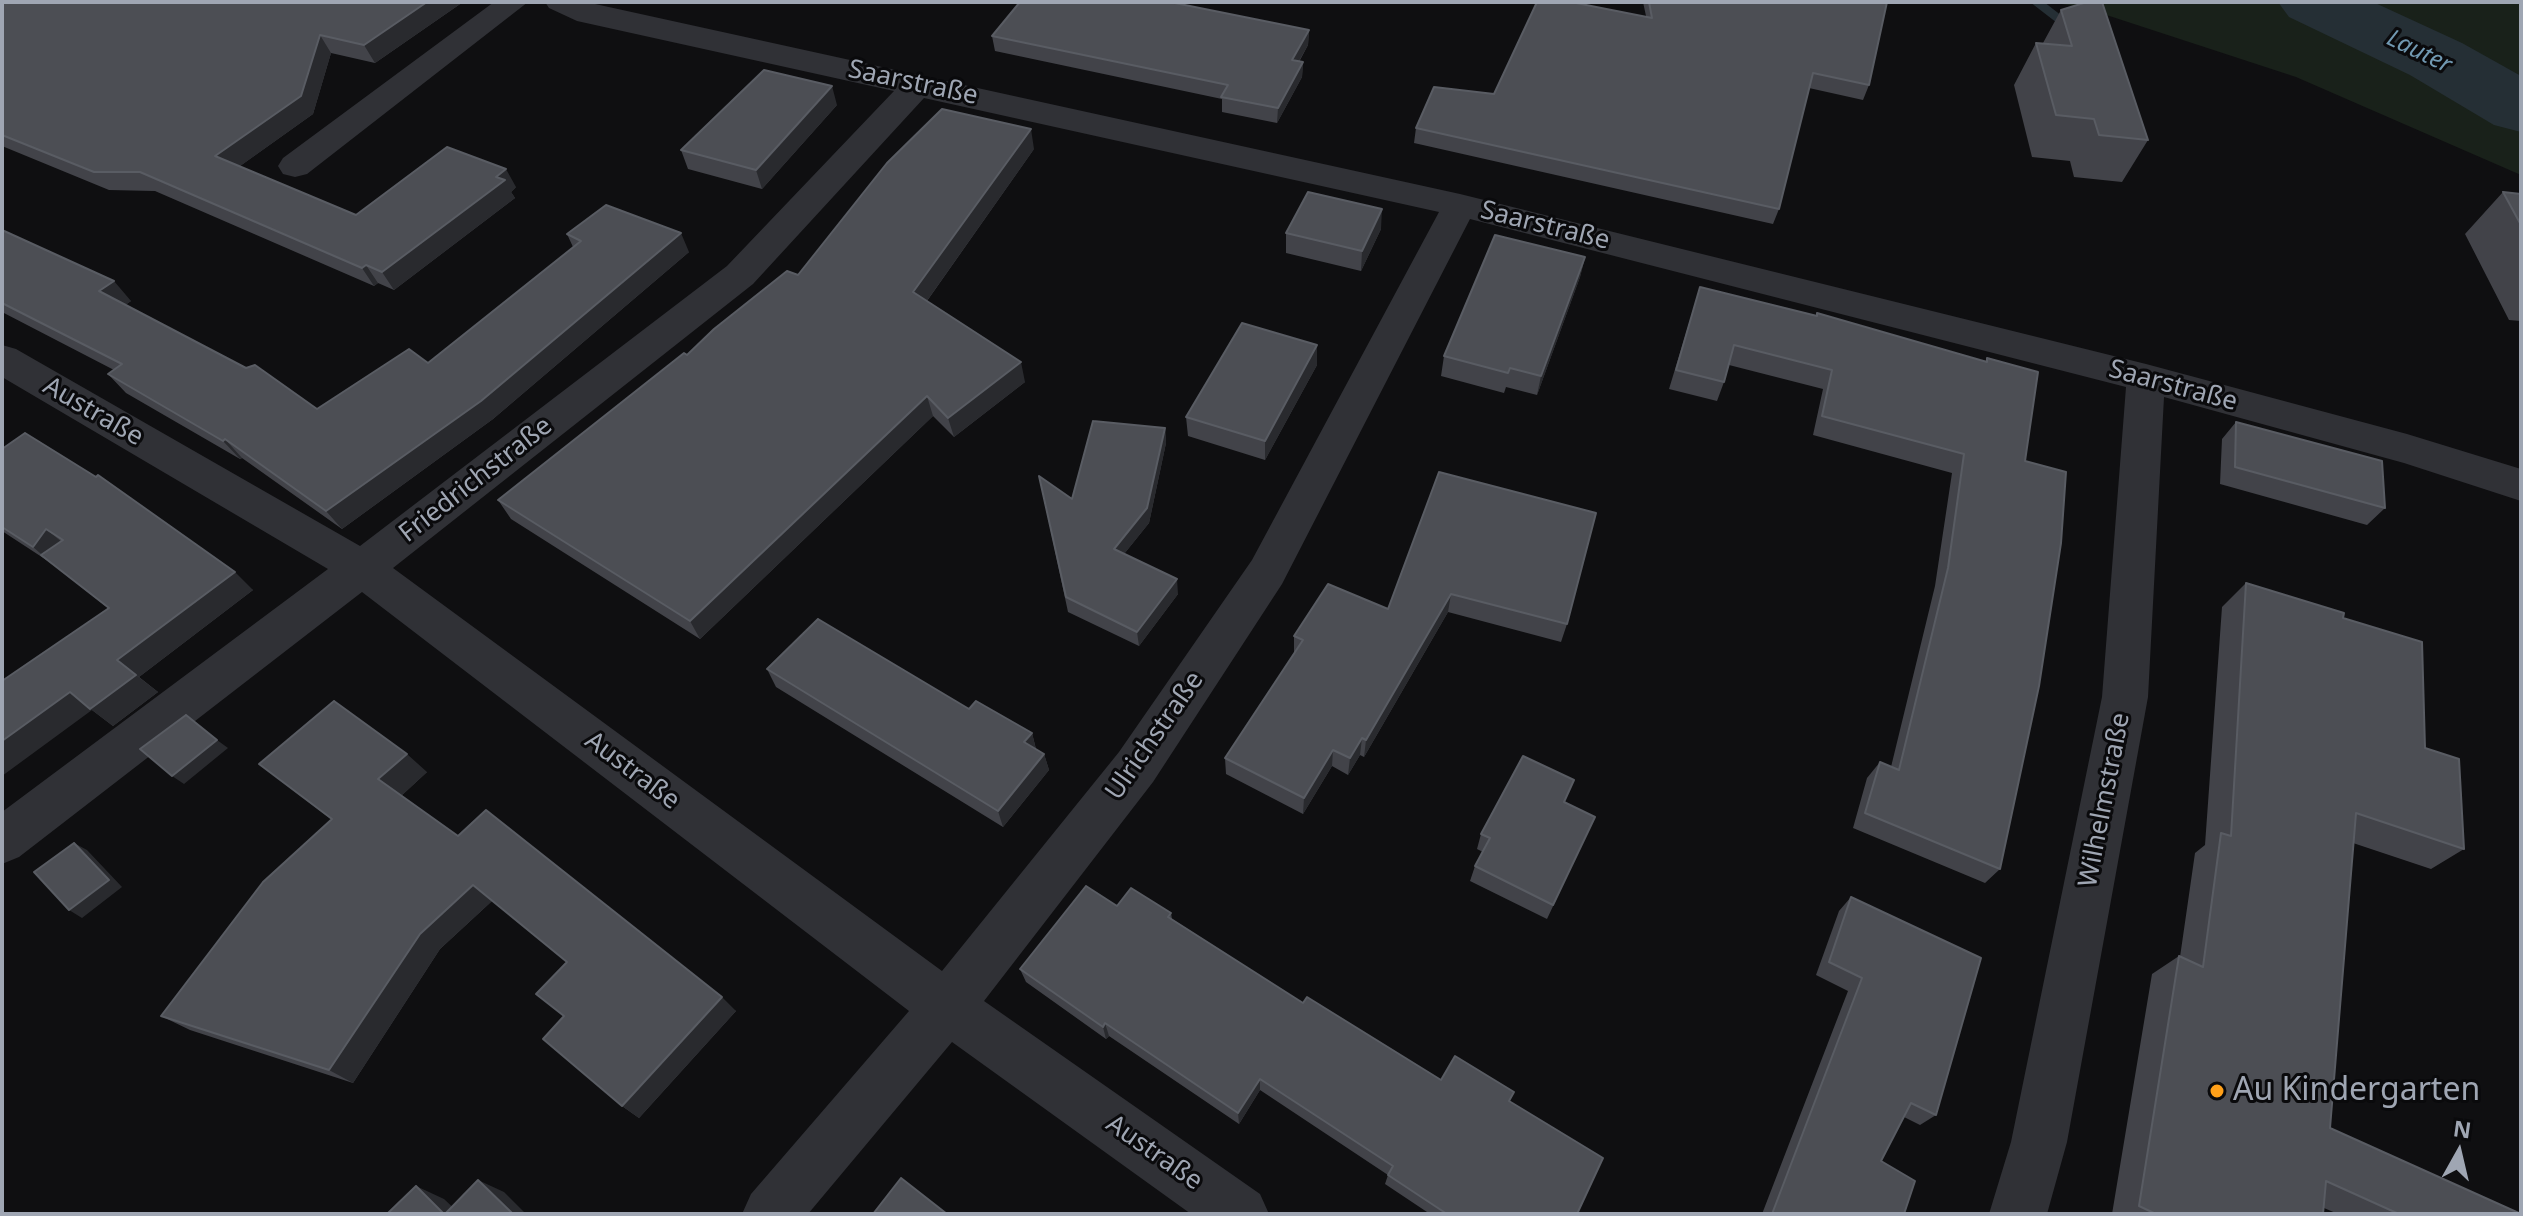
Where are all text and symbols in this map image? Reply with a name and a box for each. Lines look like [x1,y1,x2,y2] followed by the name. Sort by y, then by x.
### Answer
[2382,24,2456,80] water label: Lauter
[845,54,981,112] street label: Saarstraße
[1477,195,1613,257] street label: Saarstraße
[2105,354,2241,418] street label: Saarstraße
[37,371,149,453] street label: Austraße
[393,411,559,549] street label: Friedrichstraße
[1099,666,1211,806] street label: Ulrichstraße
[2073,710,2137,890] street label: Wilhelmstraße
[579,725,685,817] street label: Austraße
[2233,1072,2480,1110] place label: Au Kindergarten
[2208,1082,2226,1100] marker: Au Kindergarten
[1100,1109,1208,1197] street label: Austraße
[2419,1112,2499,1192] north arrow
[2451,1112,2473,1144] text: N

